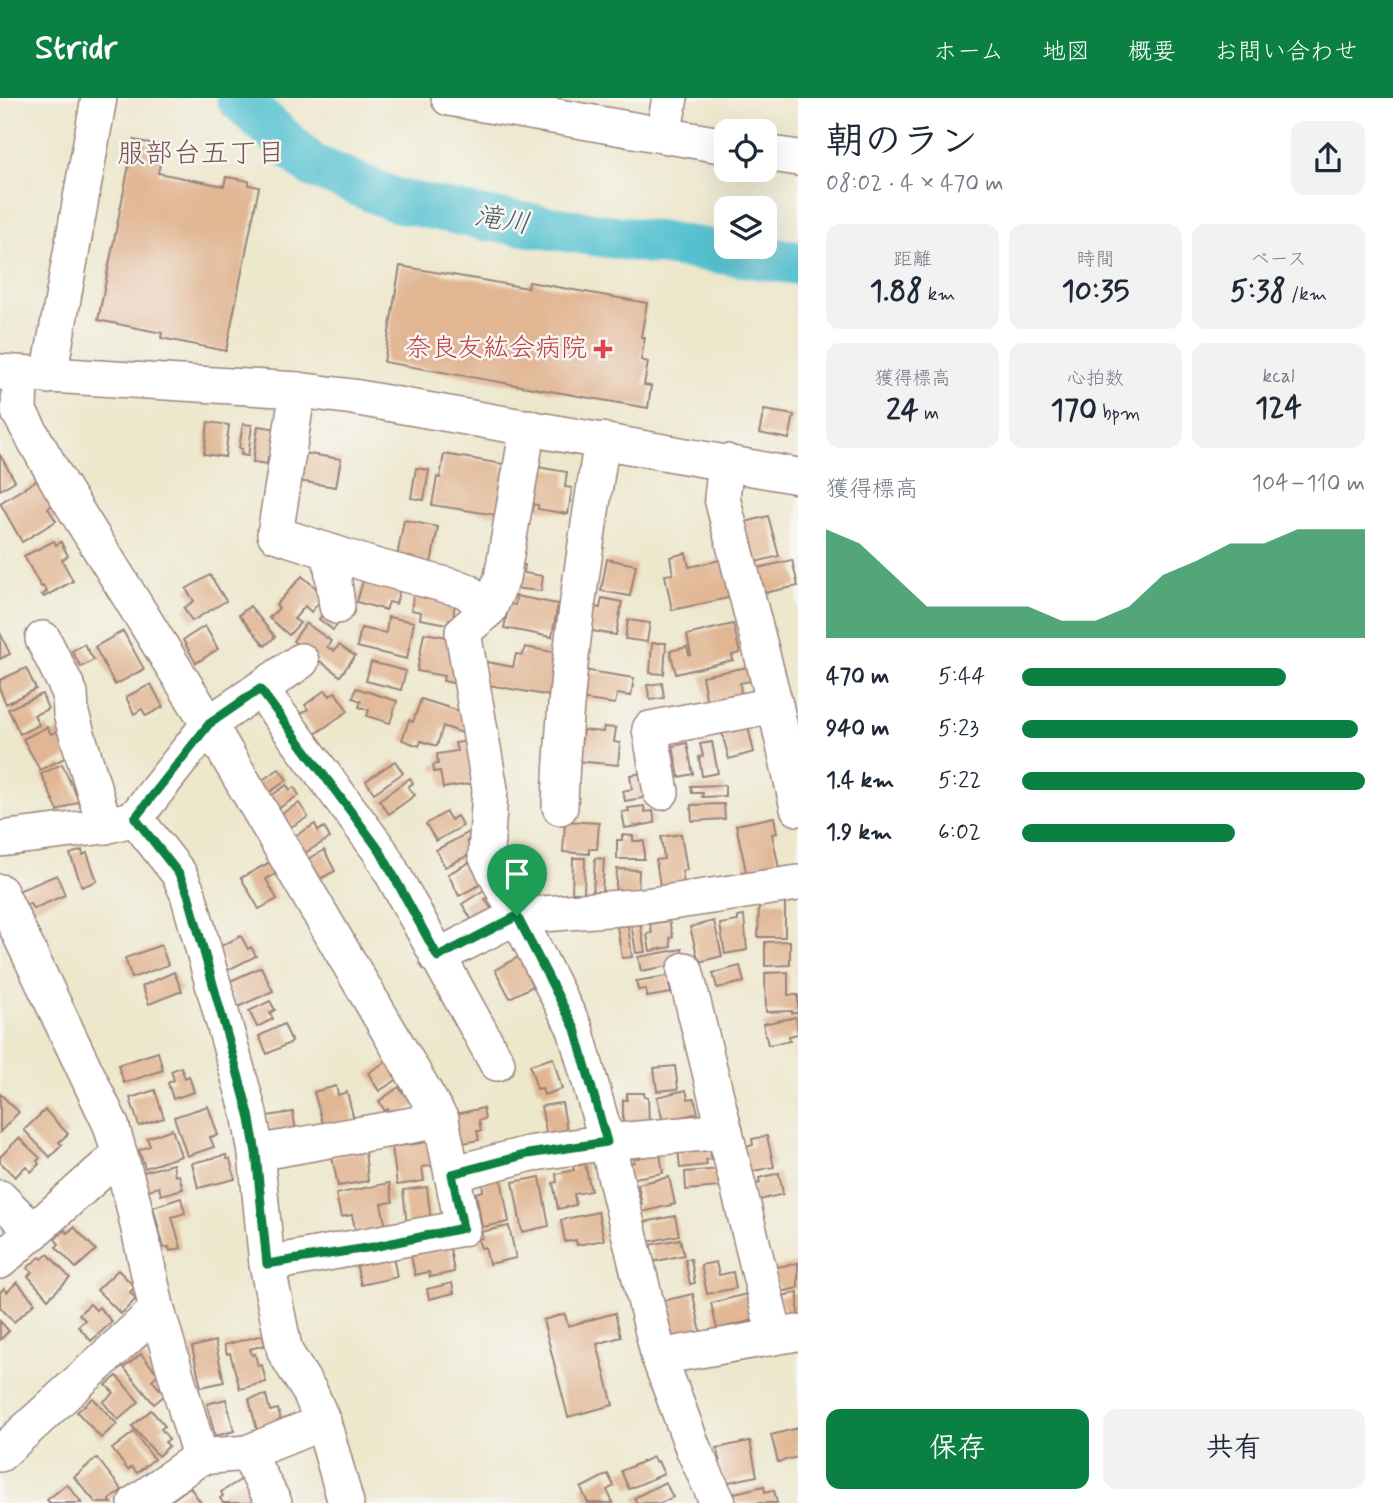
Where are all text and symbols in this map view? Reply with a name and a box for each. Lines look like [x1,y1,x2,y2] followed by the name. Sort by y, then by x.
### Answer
[35,27,117,71] text: Stridr
[933,37,1004,68] text: ホーム
[1042,37,1090,68] text: 地図
[1128,37,1176,68] text: 概要
[1214,37,1358,68] text: お問い合わせ
[826,118,978,167] text: 朝のラン
[714,119,777,259] map controls
[714,119,777,182] button: locate
[1291,121,1365,195] button: share
[117,136,285,173] district label: 服部台五丁目
[826,169,1003,199] text: 08:02 · 4 × 470 m
[714,196,777,259] button: layers
[471,198,533,244] water label: 滝川
[893,247,932,272] text: 距離
[1076,247,1115,272] text: 時間
[1251,247,1306,272] text: ペース
[870,272,923,311] text: 1.88
[1061,272,1130,311] text: 10:35
[1230,272,1286,311] text: 5:38
[923,282,955,307] text: km
[1286,282,1327,307] text: /km
[405,332,587,366] place label: 奈良友紘会病院
[593,339,613,359] marker: 奈良友紘会病院
[1263,364,1294,389] text: kcal
[874,366,951,391] text: 獲得標高
[1067,366,1124,391] text: 心拍数
[1255,389,1302,428] text: 124
[886,391,919,430] text: 24
[1051,391,1097,430] text: 170
[919,401,939,426] text: m
[1097,401,1140,426] text: bpm
[1252,469,1365,499] text: 104–110 m
[826,475,918,505] text: 獲得標高
[826,662,889,692] text: 470 m
[938,662,985,692] text: 5:44
[826,714,890,744] text: 940 m
[938,714,979,744] text: 5:23
[826,766,894,796] text: 1.4 km
[938,766,981,796] text: 5:22
[826,818,892,848] text: 1.9 km
[938,818,981,848] text: 6:02
[487,844,547,916] pin
[498,855,536,893] icon: arrive
[826,1409,1089,1489] button: 保存
[1103,1409,1365,1489] button: 共有

